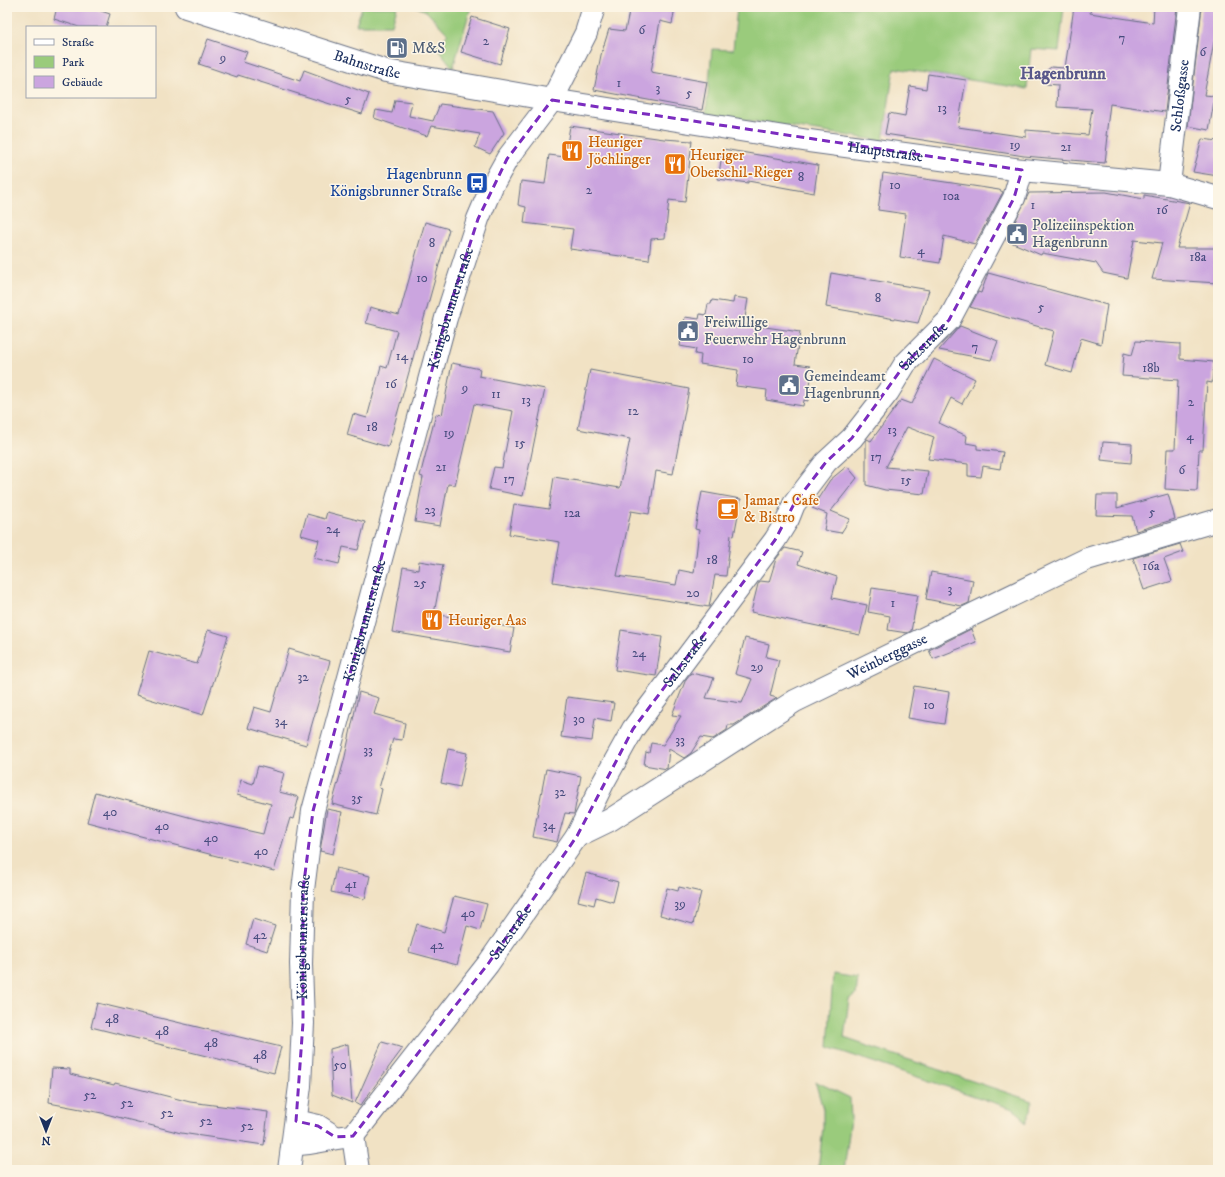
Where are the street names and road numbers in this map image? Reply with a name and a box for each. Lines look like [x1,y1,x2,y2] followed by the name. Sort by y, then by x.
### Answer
[331,45,402,83] street label: Bahnstraße
[1166,58,1193,133] street label: Schloßgasse
[847,137,924,166] street label: Hauptstraße
[423,245,478,371] street label: Königsbrunnerstraße
[894,317,952,374] street label: Salzstraße
[339,557,390,684] street label: Königsbrunnerstraße
[843,629,930,684] street label: Weinberggasse
[658,630,711,691] street label: Salzstraße
[291,873,314,1000] street label: Königsbrunnerstraße
[484,901,536,963] street label: Salzstraße

